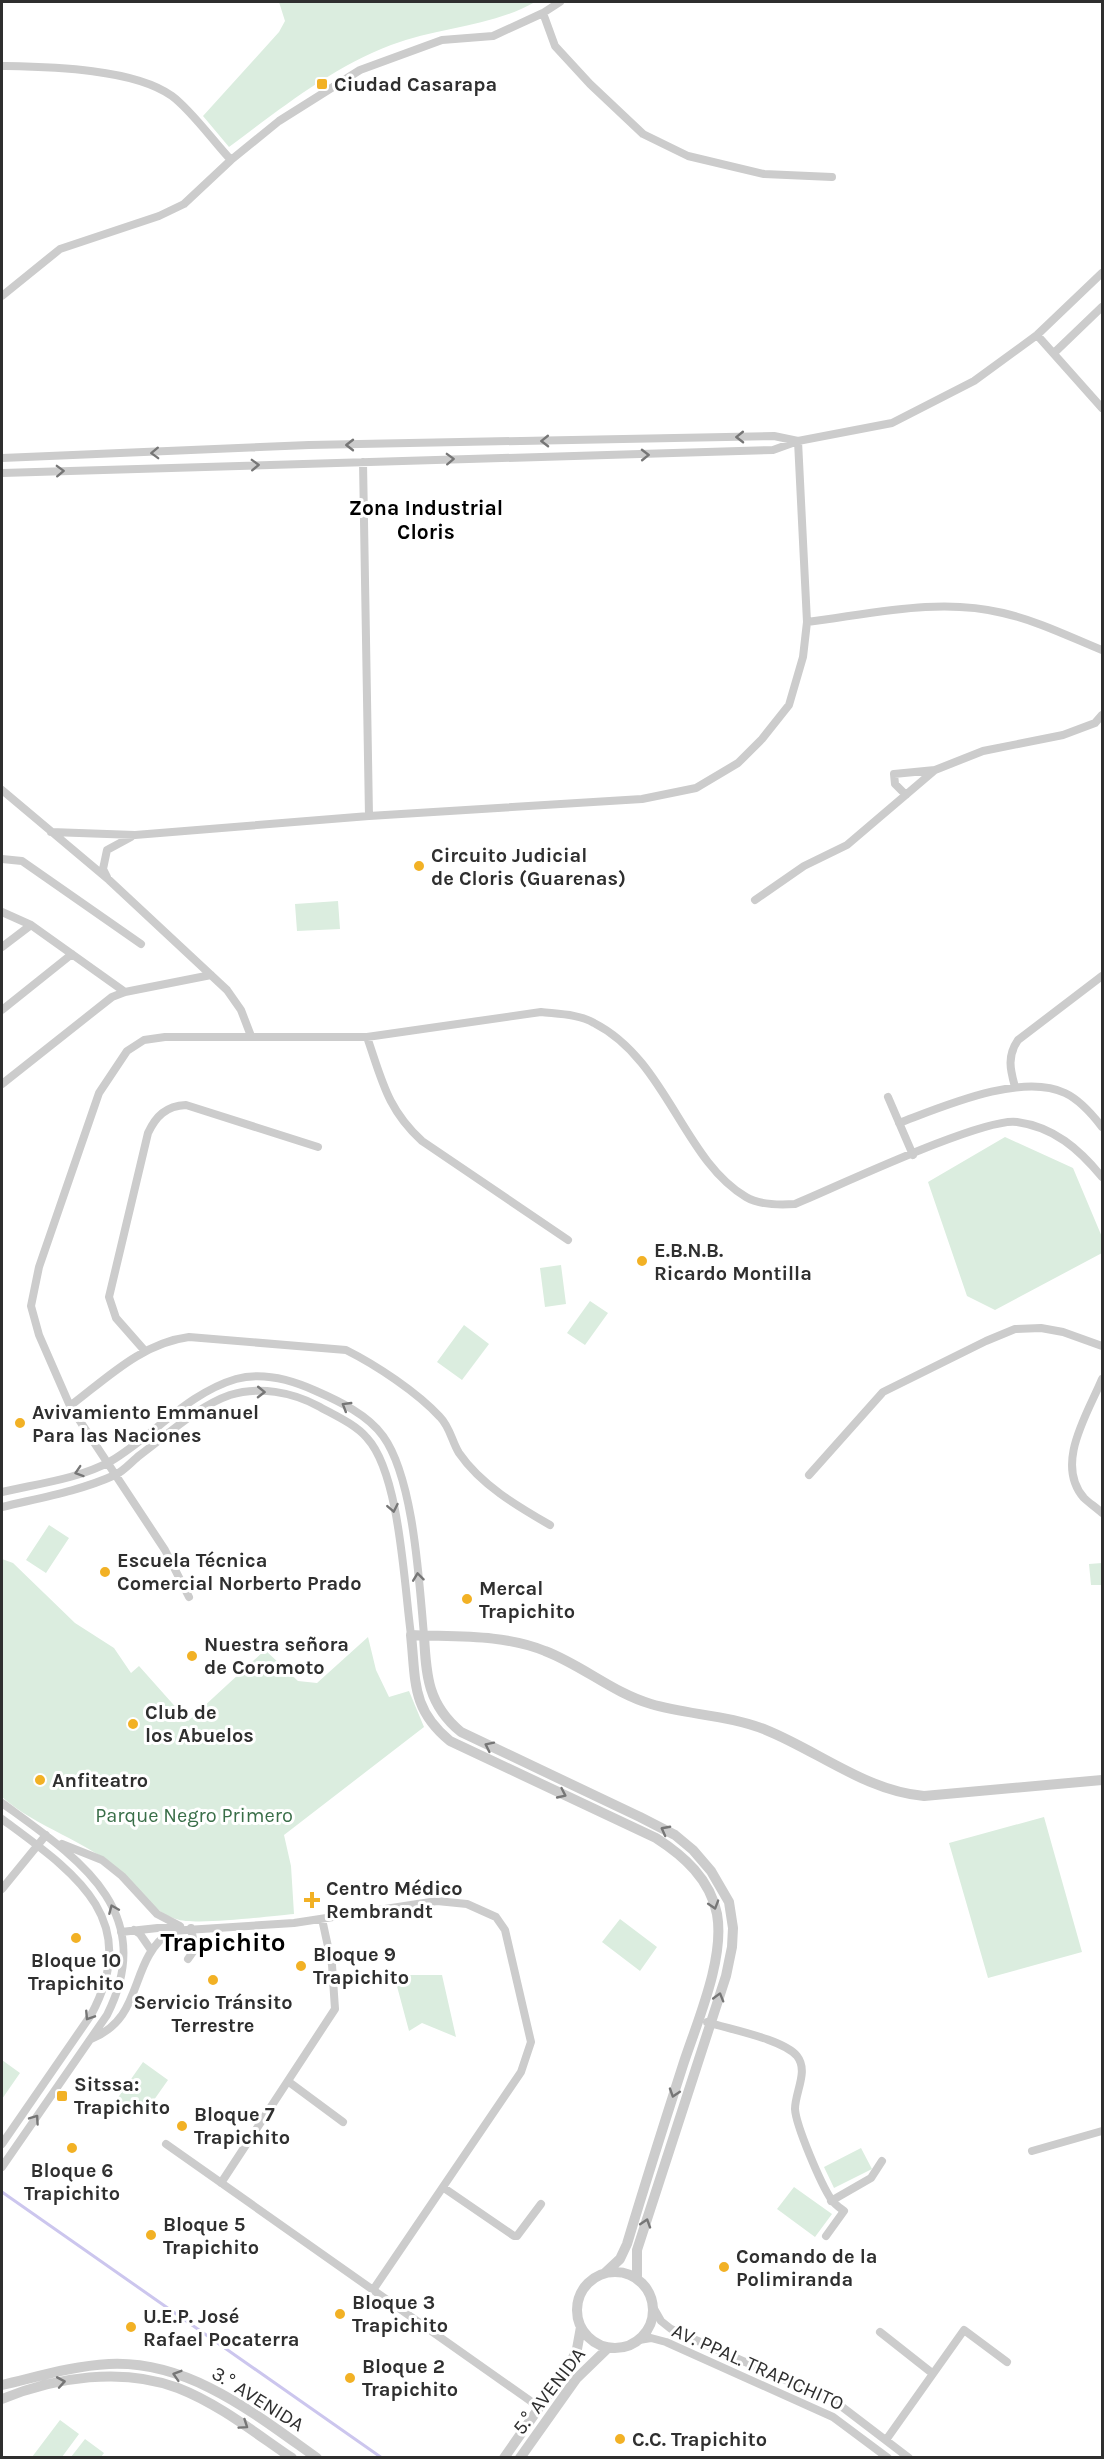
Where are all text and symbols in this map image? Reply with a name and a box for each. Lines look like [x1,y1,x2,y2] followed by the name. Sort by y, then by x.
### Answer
[334,73,497,96] place label: Ciudad Casarapa
[315,77,329,91] marker: Ciudad Casarapa
[736,431,745,443] one-way arrow
[541,435,550,448] one-way arrow
[346,439,355,451] one-way arrow
[151,447,160,459] one-way arrow
[640,448,649,461] one-way arrow
[445,453,454,465] one-way arrow
[250,459,259,471] one-way arrow
[55,464,64,477] one-way arrow
[349,496,503,544] district label: Zona Industrial Cloris
[431,844,626,890] place label: Circuito Judicial de Cloris (Guarenas)
[412,859,426,873] marker: Circuito Judicial de Cloris (Guarenas)
[654,1239,812,1285] place label: E.B.N.B. Ricardo Montilla
[635,1254,649,1268] marker: E.B.N.B. Ricardo Montilla
[256,1386,265,1398] one-way arrow
[32,1401,259,1447] place label: Avivamiento Emmanuel Para las Naciones
[342,1402,352,1414] one-way arrow
[13,1416,27,1430] marker: Avivamiento Emmanuel Para las Naciones
[74,1465,85,1477] one-way arrow
[386,1503,399,1513] one-way arrow
[117,1549,362,1595] place label: Escuela Técnica Comercial Norberto Prado
[98,1565,112,1579] marker: Escuela Técnica Comercial Norberto Prado
[412,1572,425,1582] one-way arrow
[479,1577,575,1623] place label: Mercal Trapichito
[460,1592,474,1606] marker: Mercal Trapichito
[204,1633,349,1679] place label: Nuestra señora de Coromoto
[185,1649,199,1663] marker: Nuestra señora de Coromoto
[145,1701,254,1747] place label: Club de los Abuelos
[126,1717,140,1731] marker: Club de los Abuelos
[485,1741,496,1753] one-way arrow
[52,1769,148,1792] place label: Anfiteatro
[33,1773,47,1787] marker: Anfiteatro
[555,1787,566,1799] one-way arrow
[95,1804,293,1827] park label: Parque Negro Primero
[661,1826,671,1837] one-way arrow
[326,1877,463,1923] place label: Centro Médico Rembrandt
[303,1891,321,1909] marker: Centro Médico Rembrandt
[707,1899,719,1910] one-way arrow
[108,1904,120,1915] one-way arrow
[161,1927,285,1958] district label: Trapichito
[69,1931,83,1945] marker: Bloque 10 Trapichito
[313,1943,409,1989] place label: Bloque 9 Trapichito
[28,1949,124,1995] place label: Bloque 10 Trapichito
[294,1959,308,1973] marker: Bloque 9 Trapichito
[206,1973,220,1987] marker: Servicio Tránsito Terrestre
[134,1991,292,2037] place label: Servicio Tránsito Terrestre
[712,1992,724,2003] one-way arrow
[85,2010,96,2021] one-way arrow
[74,2073,170,2119] place label: Sitssa: Trapichito
[669,2087,681,2098] one-way arrow
[55,2089,69,2103] marker: Sitssa: Trapichito
[194,2103,290,2149] place label: Bloque 7 Trapichito
[28,2114,39,2125] one-way arrow
[175,2119,189,2133] marker: Bloque 7 Trapichito
[65,2141,79,2155] marker: Bloque 6 Trapichito
[24,2159,120,2205] place label: Bloque 6 Trapichito
[163,2213,259,2259] place label: Bloque 5 Trapichito
[639,2218,651,2229] one-way arrow
[144,2228,158,2242] marker: Bloque 5 Trapichito
[736,2245,878,2291] place label: Comando de la Polimiranda
[717,2260,731,2274] marker: Comando de la Polimiranda
[352,2291,448,2337] place label: Bloque 3 Trapichito
[143,2305,299,2351] place label: U.E.P. José Rafael Pocaterra
[333,2307,347,2321] marker: Bloque 3 Trapichito
[669,2319,847,2415] street label: AV. PPAL. TRAPICHITO
[124,2320,138,2334] marker: U.E.P. José Rafael Pocaterra
[508,2343,590,2439] street label: 5.° AVENIDA
[362,2355,458,2401] place label: Bloque 2 Trapichito
[208,2362,308,2436] street label: 3.° AVENIDA
[172,2370,183,2382] one-way arrow
[343,2371,357,2385] marker: Bloque 2 Trapichito
[55,2376,65,2389] one-way arrow
[238,2418,249,2429] one-way arrow
[632,2428,767,2451] place label: C.C. Trapichito
[613,2432,627,2446] marker: C.C. Trapichito

